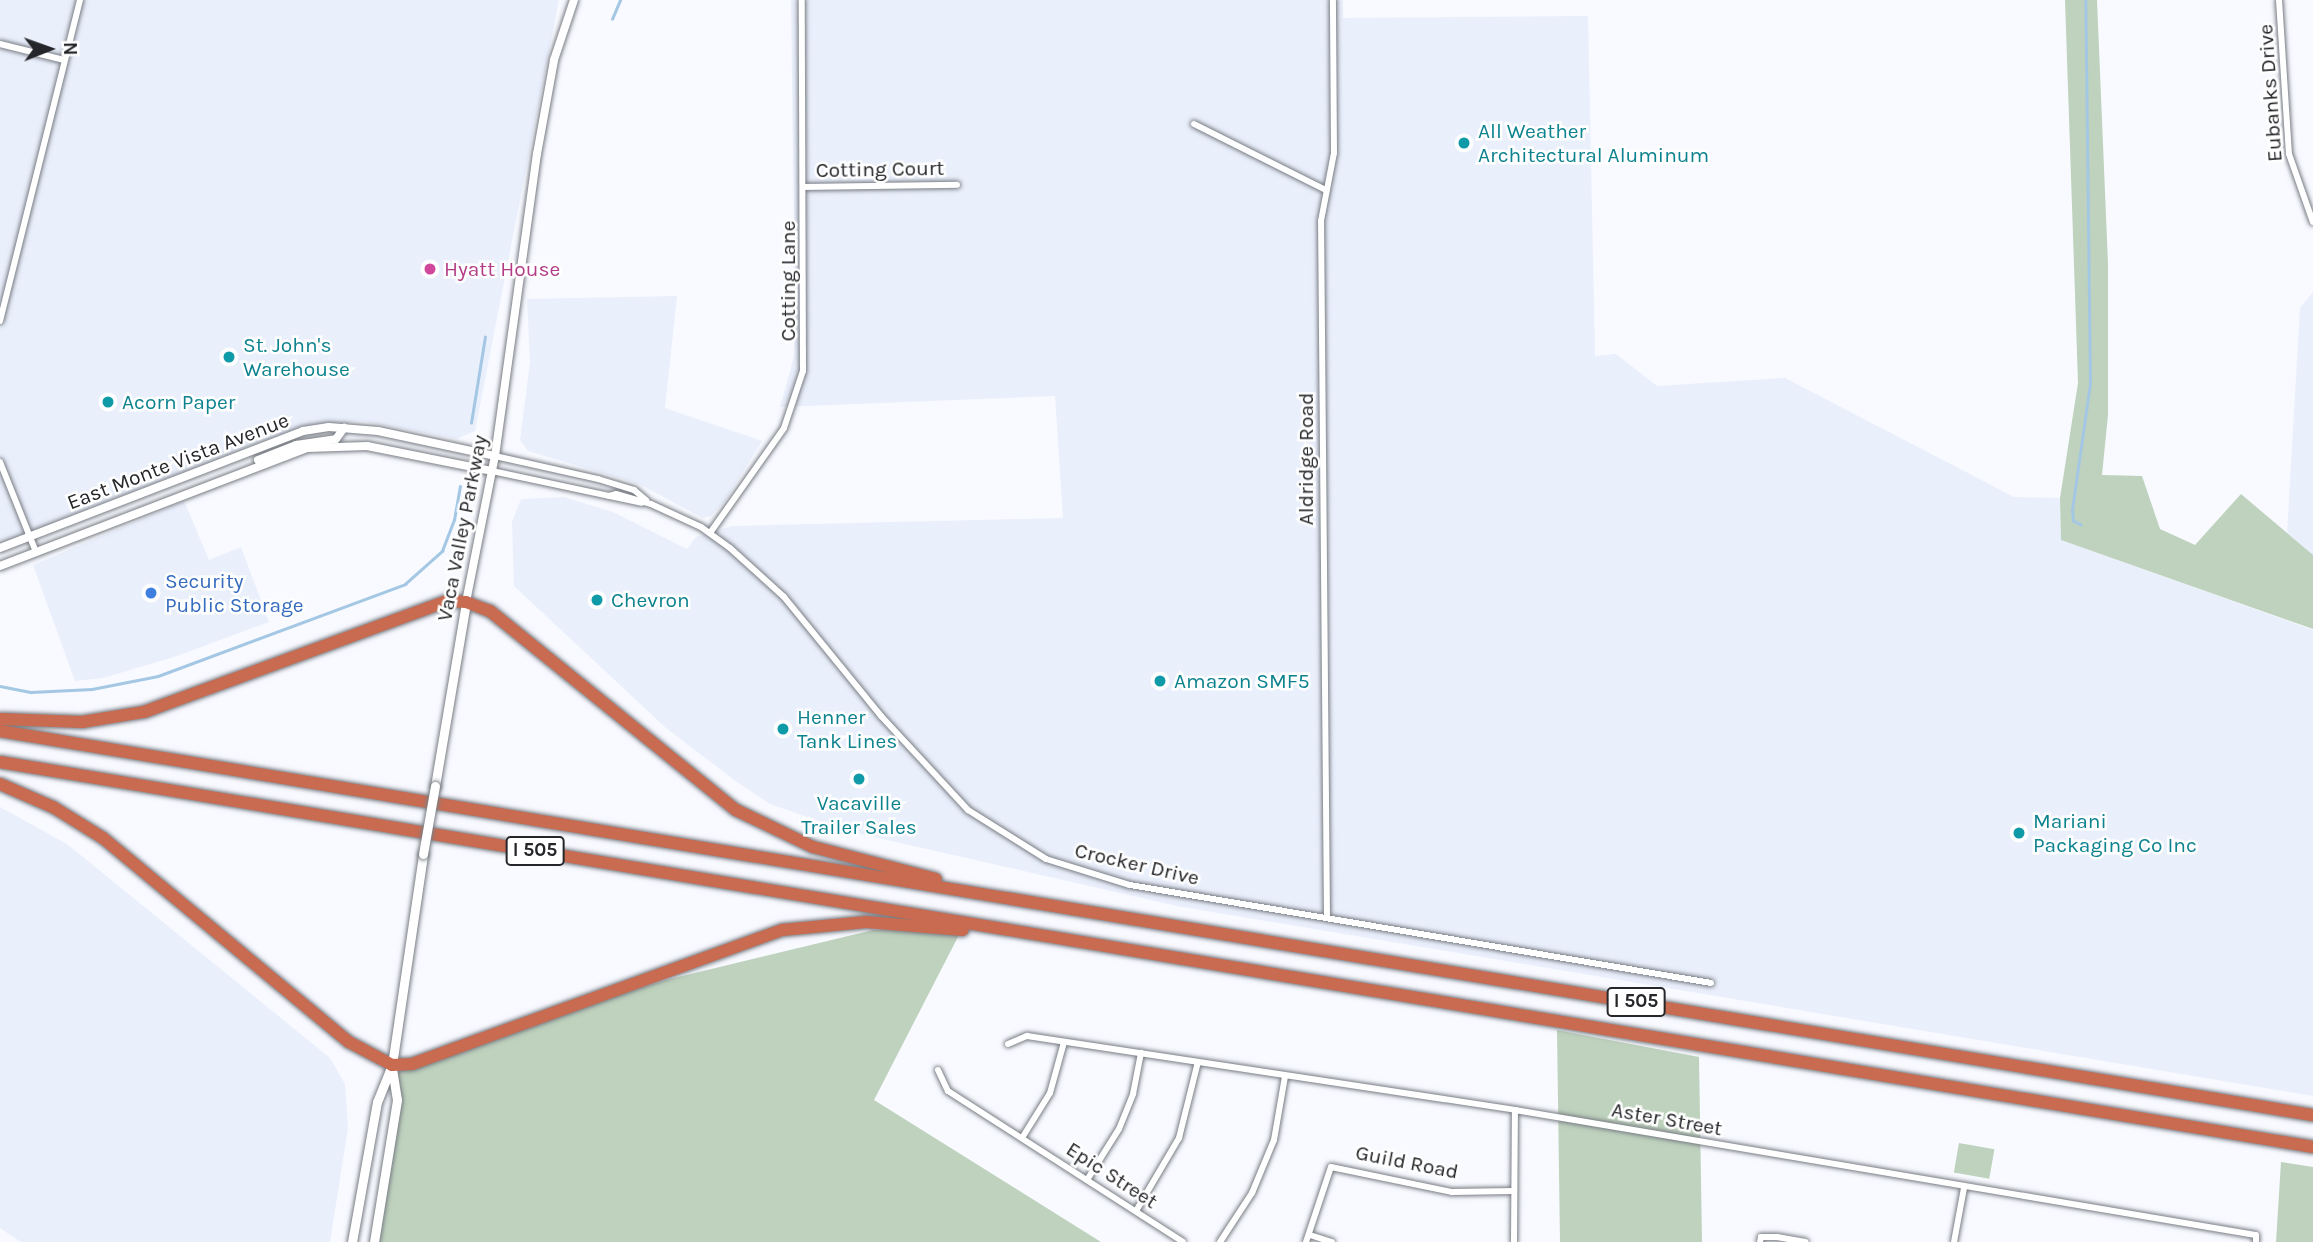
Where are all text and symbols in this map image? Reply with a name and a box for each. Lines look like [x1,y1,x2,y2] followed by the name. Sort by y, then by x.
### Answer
[14,14,84,84] north arrow
[2253,23,2287,163] street label: Eubanks Drive
[59,42,81,56] text: N
[1478,118,1709,168] place label: All Weather Architectural Aluminum
[1456,135,1472,151] marker: All Weather Architectural Aluminum
[816,155,944,183] street label: Cotting Court
[775,221,801,341] street label: Cotting Lane
[444,256,560,282] place label: Hyatt House
[422,261,438,277] marker: Hyatt House
[243,332,350,382] place label: St. John's Warehouse
[221,349,237,365] marker: St. John's Warehouse
[122,389,235,415] place label: Acorn Paper
[1293,393,1319,525] street label: Aldridge Road
[100,394,116,410] marker: Acorn Paper
[64,407,292,515] street label: East Monte Vista Avenue
[432,433,492,623] street label: Vaca Valley Parkway
[165,568,304,618] place label: Security Public Storage
[143,585,159,601] marker: Security Public Storage
[611,587,690,613] place label: Chevron
[589,592,605,608] marker: Chevron
[1174,668,1310,694] place label: Amazon SMF5
[1152,673,1168,689] marker: Amazon SMF5
[797,704,897,754] place label: Henner Tank Lines
[775,721,791,737] marker: Henner Tank Lines
[851,771,867,787] marker: Vacaville Trailer Sales
[801,790,917,840] place label: Vacaville Trailer Sales
[2033,808,2197,858] place label: Mariani Packaging Co Inc
[2011,825,2027,841] marker: Mariani Packaging Co Inc
[505,836,565,866] road number: I 505
[1072,837,1202,891] street label: Crocker Drive
[1606,986,1666,1018] road number: I 505
[1610,1097,1724,1141] street label: Aster Street
[1062,1136,1162,1214] street label: Epic Street
[1353,1140,1461,1184] street label: Guild Road

